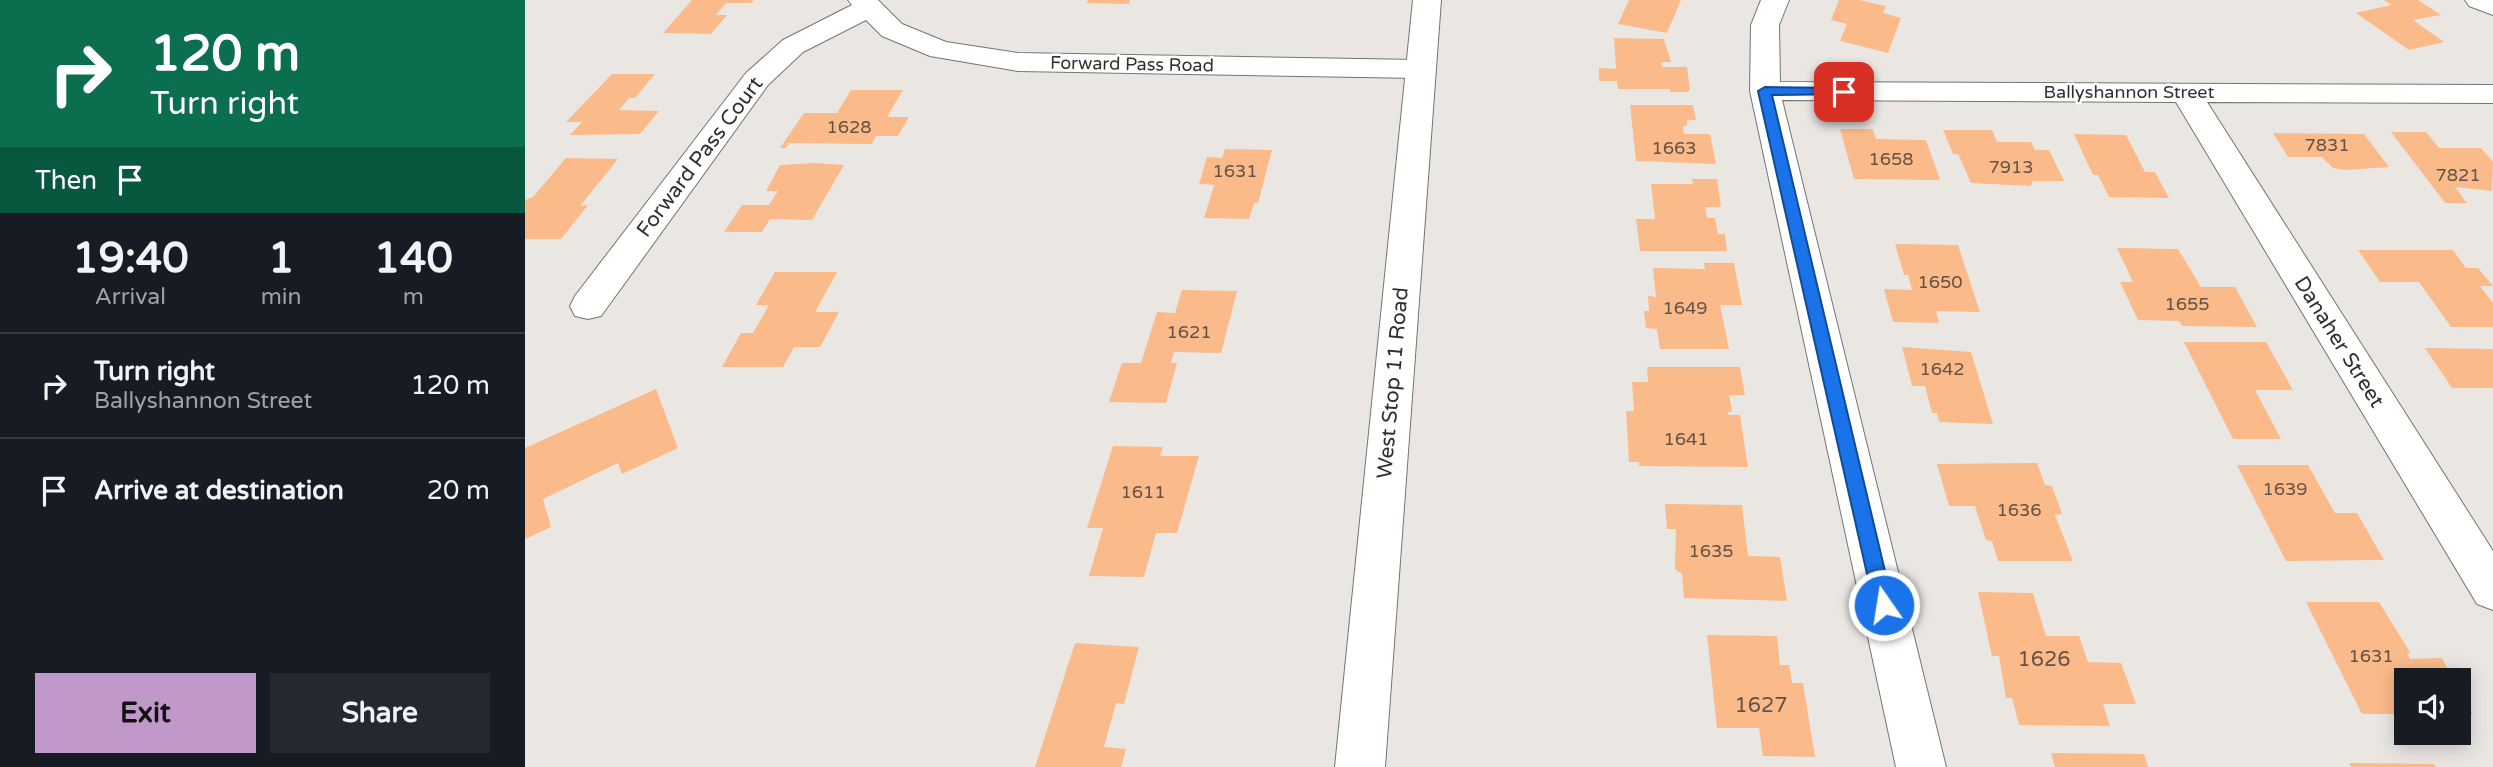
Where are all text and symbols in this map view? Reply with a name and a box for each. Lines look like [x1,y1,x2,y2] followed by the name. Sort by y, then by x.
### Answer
[150,25,300,84] text: 120 m
[35,28,126,119] icon: right
[1050,52,1214,76] street label: Forward Pass Road
[1814,62,1874,122] pin
[632,72,768,242] street label: Forward Pass Court
[1825,73,1863,111] icon: arrive
[2044,81,2215,103] street label: Ballyshannon Street
[150,85,299,123] text: Turn right
[826,116,872,138] house number: 1628
[2304,134,2350,156] house number: 7831
[1651,137,1697,159] house number: 1663
[1868,148,1914,170] house number: 1658
[1988,156,2034,178] house number: 7913
[1212,160,1258,182] house number: 1631
[111,161,149,199] icon: arrive
[2435,164,2481,186] house number: 7821
[35,165,97,196] text: Then
[72,233,189,284] text: 19:40
[268,233,294,284] text: 1
[374,233,453,284] text: 140
[1917,271,1963,293] house number: 1650
[2289,272,2389,412] street label: Danaher Street
[95,283,166,311] text: Arrival
[261,283,302,311] text: min
[403,283,424,311] text: m
[1372,286,1414,480] street label: West Stop 11 Road
[2164,293,2210,315] house number: 1655
[1662,297,1708,319] house number: 1649
[1166,321,1212,343] house number: 1621
[94,356,215,387] text: Turn right
[1919,358,1965,380] house number: 1642
[35,367,73,405] icon: right
[410,370,490,401] text: 120 m
[94,387,312,415] text: Ballyshannon Street
[1663,428,1709,450] house number: 1641
[35,472,73,510] icon: arrive
[94,475,344,506] text: Arrive at destination
[427,475,490,506] text: 20 m
[2262,478,2308,500] house number: 1639
[1120,481,1166,503] house number: 1611
[1996,499,2042,521] house number: 1636
[1688,540,1734,562] house number: 1635
[1847,568,1921,642] position arrow
[2348,645,2394,667] house number: 1631
[2018,647,2070,672] house number: 1626
[2394,668,2471,745] map controls
[2394,668,2471,745] button: sound
[35,673,256,753] button: Exit
[270,673,490,753] button: Share
[1735,693,1787,718] house number: 1627

